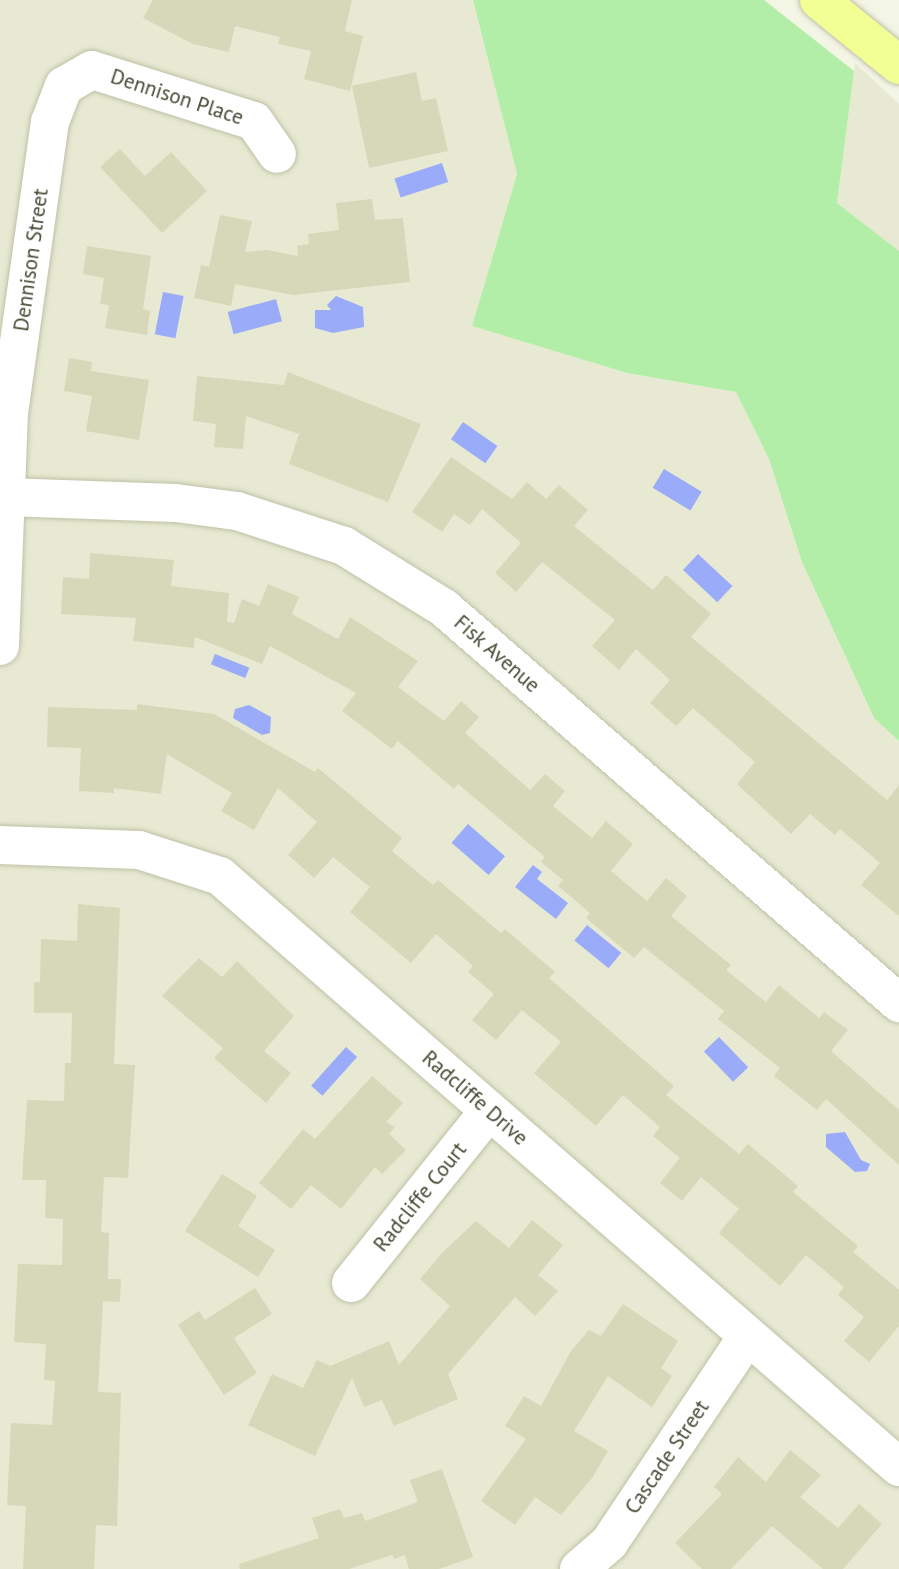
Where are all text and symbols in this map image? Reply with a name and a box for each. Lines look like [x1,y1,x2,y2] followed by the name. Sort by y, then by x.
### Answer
[107,64,247,130] street label: Dennison Place
[9,187,53,333] street label: Dennison Street
[449,610,545,698] street label: Fisk Avenue
[417,1045,533,1151] street label: Radcliffe Drive
[368,1137,472,1257] street label: Radcliffe Court
[620,1395,714,1519] street label: Cascade Street

